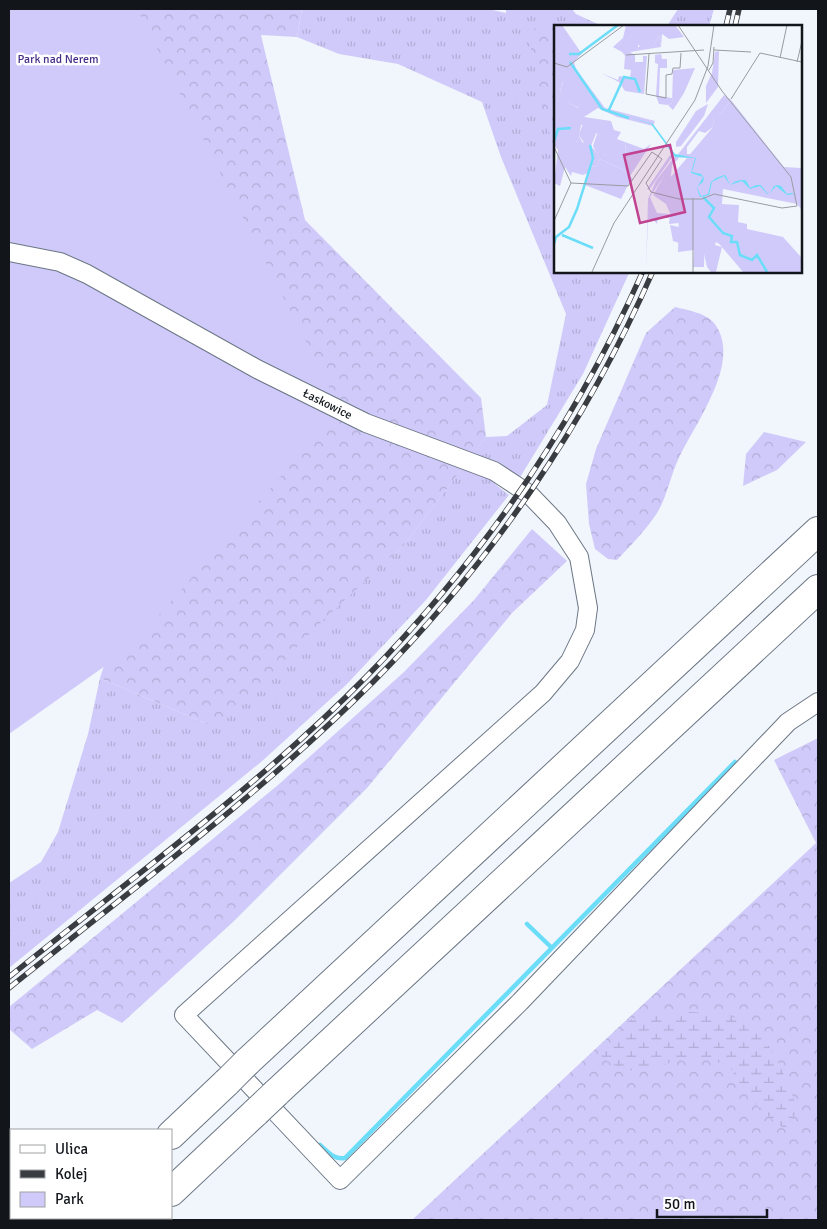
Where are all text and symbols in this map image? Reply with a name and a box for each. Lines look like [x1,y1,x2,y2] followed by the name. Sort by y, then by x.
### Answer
[554,25,802,272] inset map
[17,52,99,67] park label: Park nad Nerem
[300,386,354,423] street label: Łaskowice
[10,1129,172,1219] legend
[55,1140,88,1158] text: Ulica
[55,1165,87,1183] text: Kolej
[657,1186,767,1218] scale bar
[55,1190,84,1208] text: Park
[664,1195,695,1213] text: 50 m

